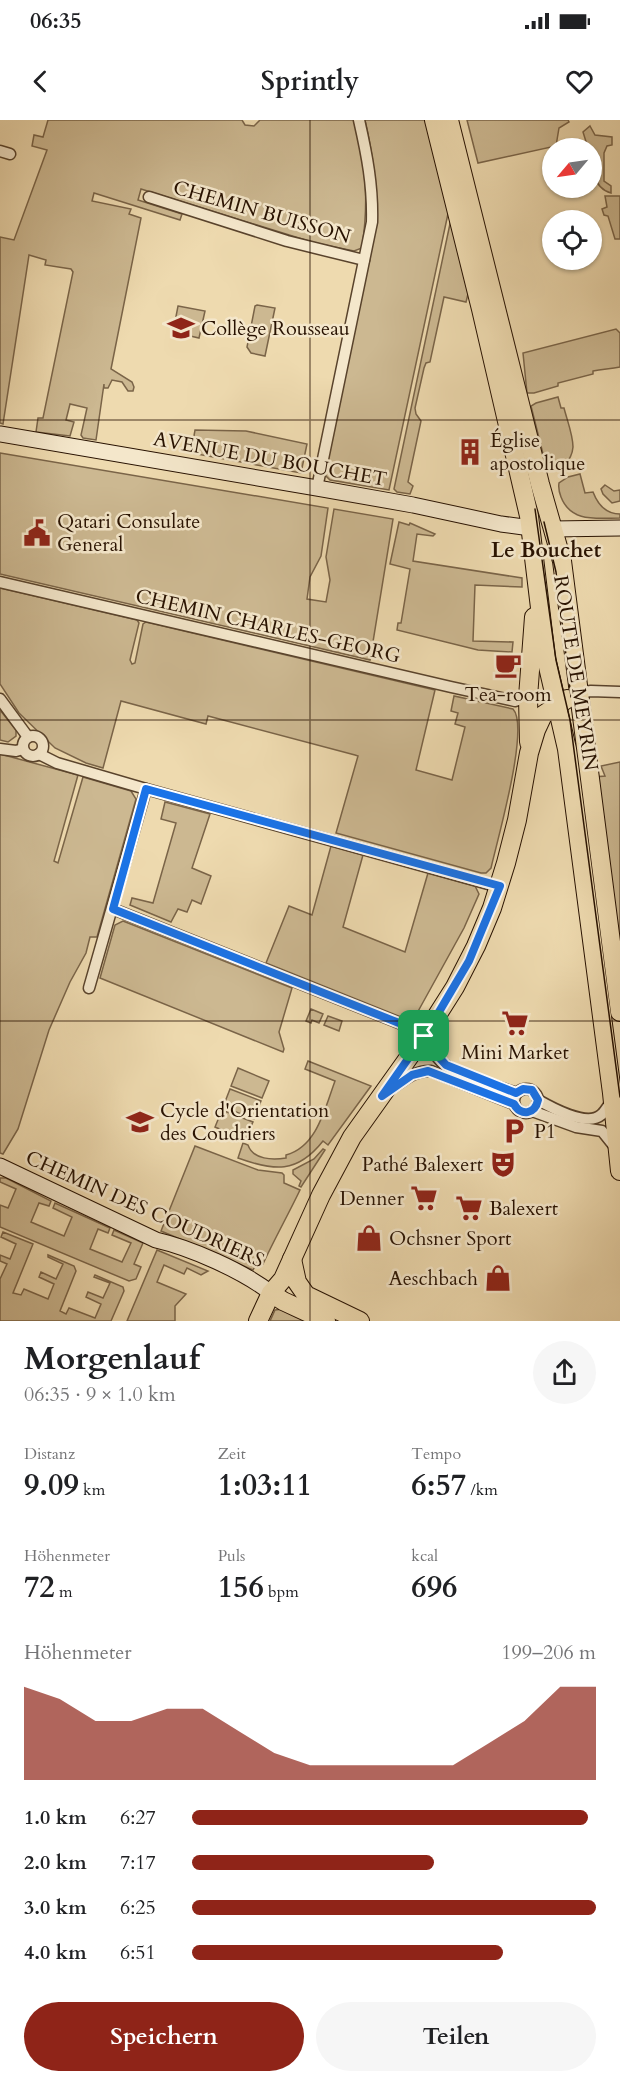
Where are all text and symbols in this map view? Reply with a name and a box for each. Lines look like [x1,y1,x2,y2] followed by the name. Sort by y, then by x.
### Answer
[30,6,81,36] text: 06:35
[261,63,359,100] text: Sprintly
[24,65,57,98] icon: back
[563,65,596,98] icon: heart
[542,138,602,198] north arrow
[542,138,602,270] map controls
[170,174,354,250] street label: CHEMIN BUISSON
[542,210,602,270] button: locate
[166,313,196,343] school or university icon: Collège Rousseau
[201,315,350,342] place label: Collège Rousseau
[151,425,389,493] street label: AVENUE DU BOUCHET
[490,427,585,477] place label: Église apostolique
[455,437,485,467] building icon: Église apostolique
[57,508,200,558] place label: Qatari Consulate General
[22,518,52,548] public building icon: Qatari Consulate General
[491,536,602,565] district label: Le Bouchet
[547,573,605,773] street label: ROUTE DE MEYRIN
[133,582,403,670] street label: CHEMIN CHARLES-GEORG
[493,650,523,680] cafe icon: Tea-room
[464,681,552,708] place label: Tea-room
[500,1008,530,1038] supermarket icon: Mini Market
[398,1010,449,1061] pin
[407,1019,440,1052] icon: arrive
[461,1039,570,1066] place label: Mini Market
[160,1097,330,1147] place label: Cycle d'Orientation des Coudriers
[125,1107,155,1137] school or university icon: Cycle d'Orientation des Coudriers
[499,1116,529,1146] parking icon: P1
[534,1118,556,1145] place label: P1
[21,1144,269,1274] street label: CHEMIN DES COUDRIERS
[488,1149,518,1179] theatre icon: Pathé Balexert
[362,1151,484,1178] place label: Pathé Balexert
[409,1183,439,1213] supermarket icon: Denner
[340,1185,405,1212] place label: Denner
[454,1193,484,1223] supermarket icon: Balexert
[489,1195,559,1222] place label: Balexert
[354,1223,384,1253] shop icon: Ochsner Sport
[389,1225,512,1252] place label: Ochsner Sport
[483,1263,513,1293] shop icon: Aeschbach
[388,1265,478,1292] place label: Aeschbach
[24,1336,200,1381] text: Morgenlauf
[533,1341,596,1404] button: share
[24,1381,176,1408] text: 06:35 · 9 × 1.0 km
[24,1443,75,1465] text: Distanz
[218,1443,246,1465] text: Zeit
[411,1443,461,1465] text: Tempo
[24,1465,79,1506] text: 9.09
[218,1465,312,1506] text: 1:03:11
[411,1465,466,1506] text: 6:57
[79,1479,105,1501] text: km
[466,1479,498,1501] text: /km
[24,1545,110,1567] text: Höhenmeter
[218,1545,245,1567] text: Puls
[411,1545,438,1567] text: kcal
[24,1567,55,1608] text: 72
[218,1567,264,1608] text: 156
[411,1567,457,1608] text: 696
[55,1581,73,1603] text: m
[264,1581,299,1603] text: bpm
[24,1639,132,1666] text: Höhenmeter
[501,1639,596,1666] text: 199–206 m
[24,1804,87,1831] text: 1.0 km
[120,1804,156,1831] text: 6:27
[24,1849,87,1876] text: 2.0 km
[120,1849,156,1876] text: 7:17
[24,1894,87,1921] text: 3.0 km
[120,1894,156,1921] text: 6:25
[24,1939,87,1966] text: 4.0 km
[120,1939,156,1966] text: 6:51
[24,2002,304,2071] button: Speichern
[316,2002,596,2071] button: Teilen

